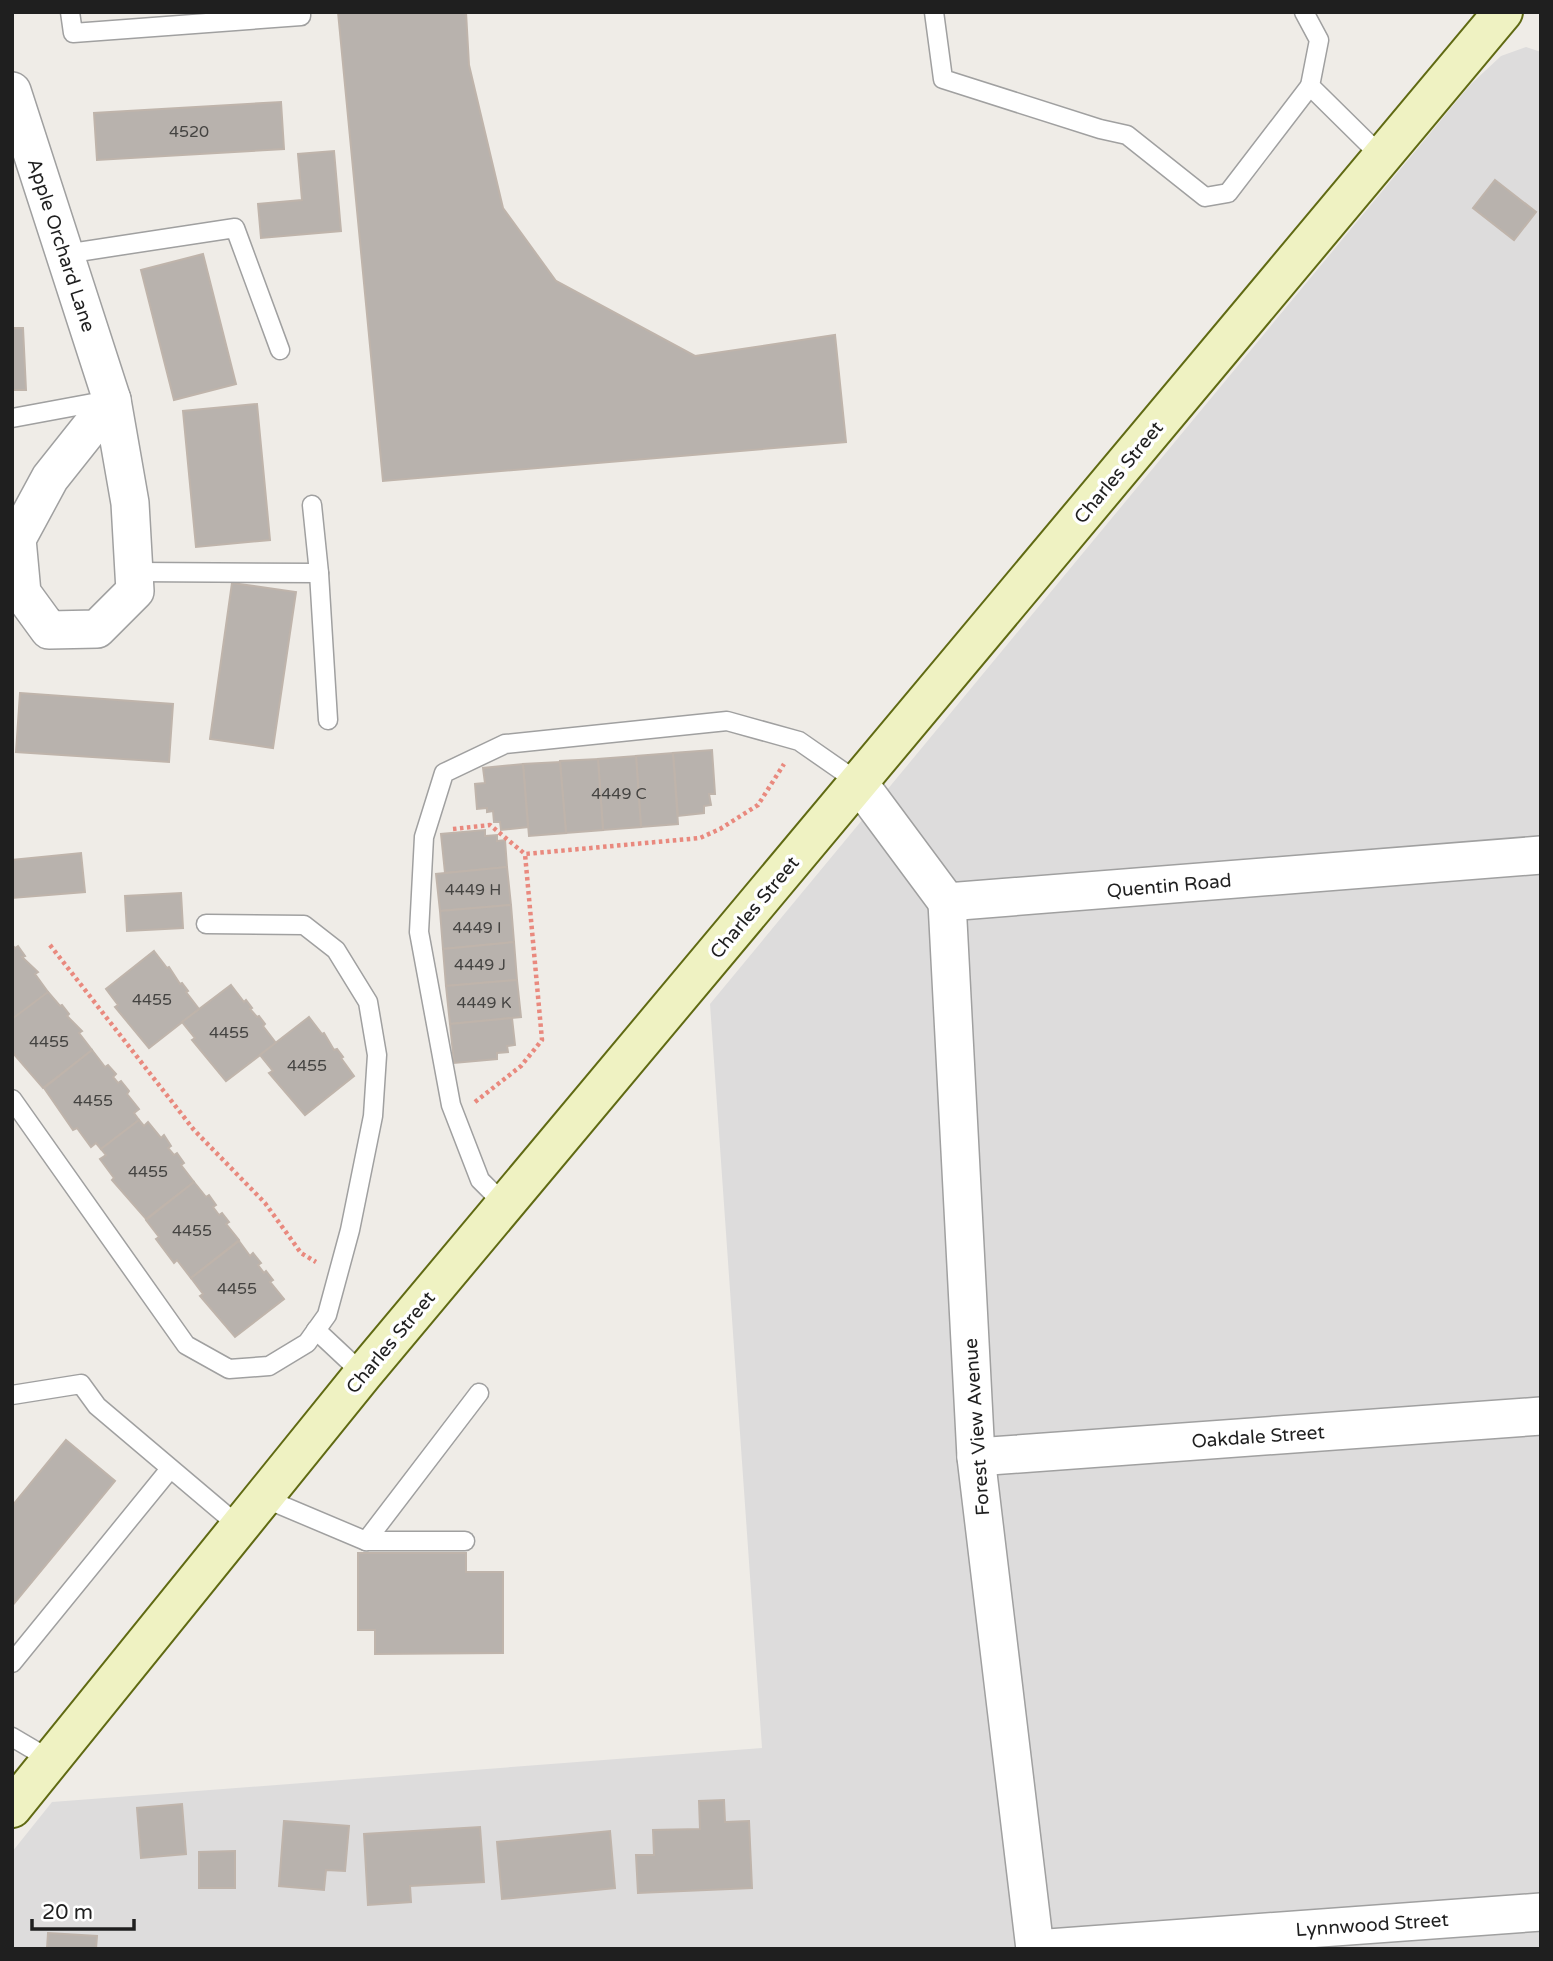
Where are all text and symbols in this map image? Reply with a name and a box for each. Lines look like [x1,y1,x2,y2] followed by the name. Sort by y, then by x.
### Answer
[169,122,209,142] house number: 4520
[23,156,99,335] street label: Apple Orchard Lane
[1070,417,1168,528] street label: Charles Street
[591,784,647,804] house number: 4449 C
[706,852,804,963] street label: Charles Street
[1106,870,1232,902] street label: Quentin Road
[445,880,501,900] house number: 4449 H
[453,918,501,938] house number: 4449 I
[454,955,506,975] house number: 4449 J
[132,990,172,1010] house number: 4455
[456,993,512,1013] house number: 4449 K
[209,1023,249,1043] house number: 4455
[29,1032,69,1052] house number: 4455
[287,1056,327,1076] house number: 4455
[73,1091,113,1111] house number: 4455
[128,1162,168,1182] house number: 4455
[172,1221,212,1241] house number: 4455
[217,1279,257,1299] house number: 4455
[342,1287,440,1398] street label: Charles Street
[960,1338,994,1516] street label: Forest View Avenue
[1191,1421,1325,1453] street label: Oakdale Street
[32,1888,133,1932] scale bar
[42,1900,93,1925] text: 20 m
[1295,1909,1449,1941] street label: Lynnwood Street

